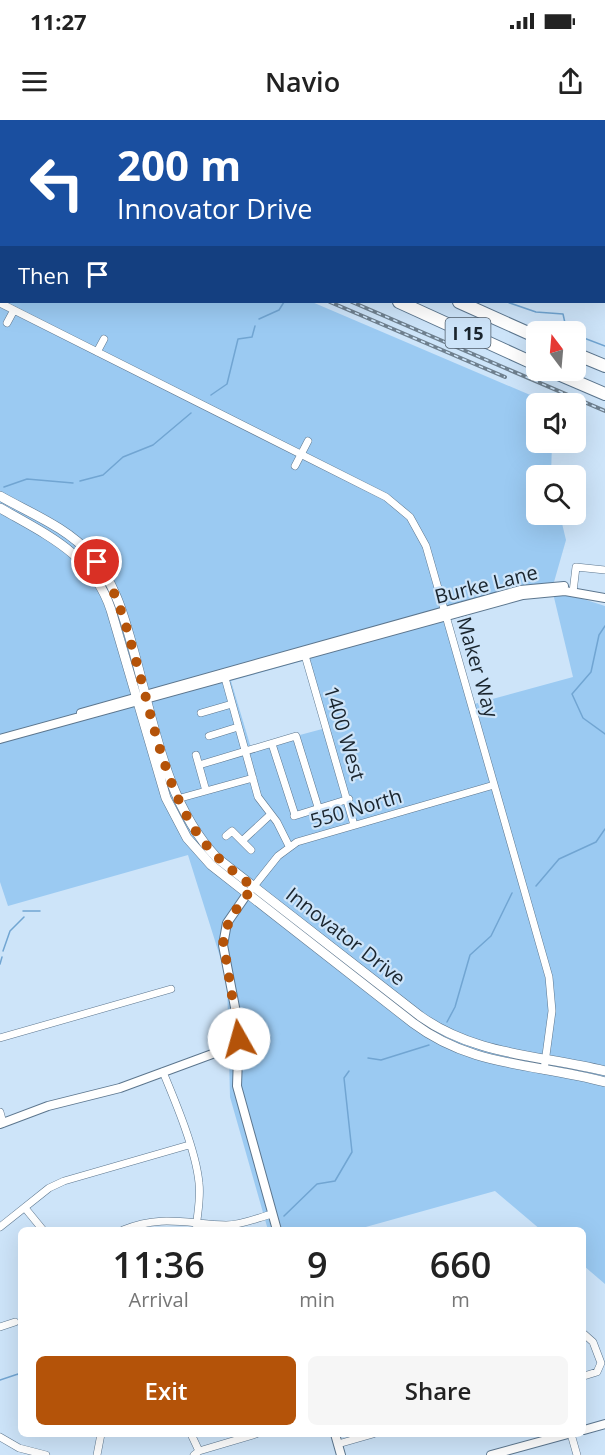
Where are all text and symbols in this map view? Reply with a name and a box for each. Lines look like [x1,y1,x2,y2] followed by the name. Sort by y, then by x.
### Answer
[30,6,87,36] text: 11:27
[265,63,340,100] text: Navio
[18,65,51,98] icon: menu
[554,65,587,98] icon: share
[117,136,241,193] text: 200 m
[18,144,96,222] icon: left
[117,190,312,227] text: Innovator Drive
[81,258,114,291] icon: arrive
[18,260,69,290] text: Then
[446,318,490,348] road number: I 15
[526,321,586,381] north arrow
[526,321,586,525] map controls
[526,393,586,453] button: sound
[526,465,586,525] button: search
[71,536,122,587] pin
[80,545,113,578] icon: arrive
[432,558,540,610] street label: Burke Lane
[451,613,506,722] street label: Maker Way
[318,683,372,783] street label: 1400 West
[307,782,405,834] street label: 550 North
[281,881,411,991] street label: Innovator Drive
[207,1007,271,1071] position arrow
[113,1240,205,1289] text: 11:36
[307,1240,328,1289] text: 9
[430,1240,491,1289] text: 660
[129,1286,189,1313] text: Arrival
[299,1286,335,1313] text: min
[451,1286,470,1313] text: m
[36,1356,296,1425] button: Exit
[308,1356,568,1425] button: Share

